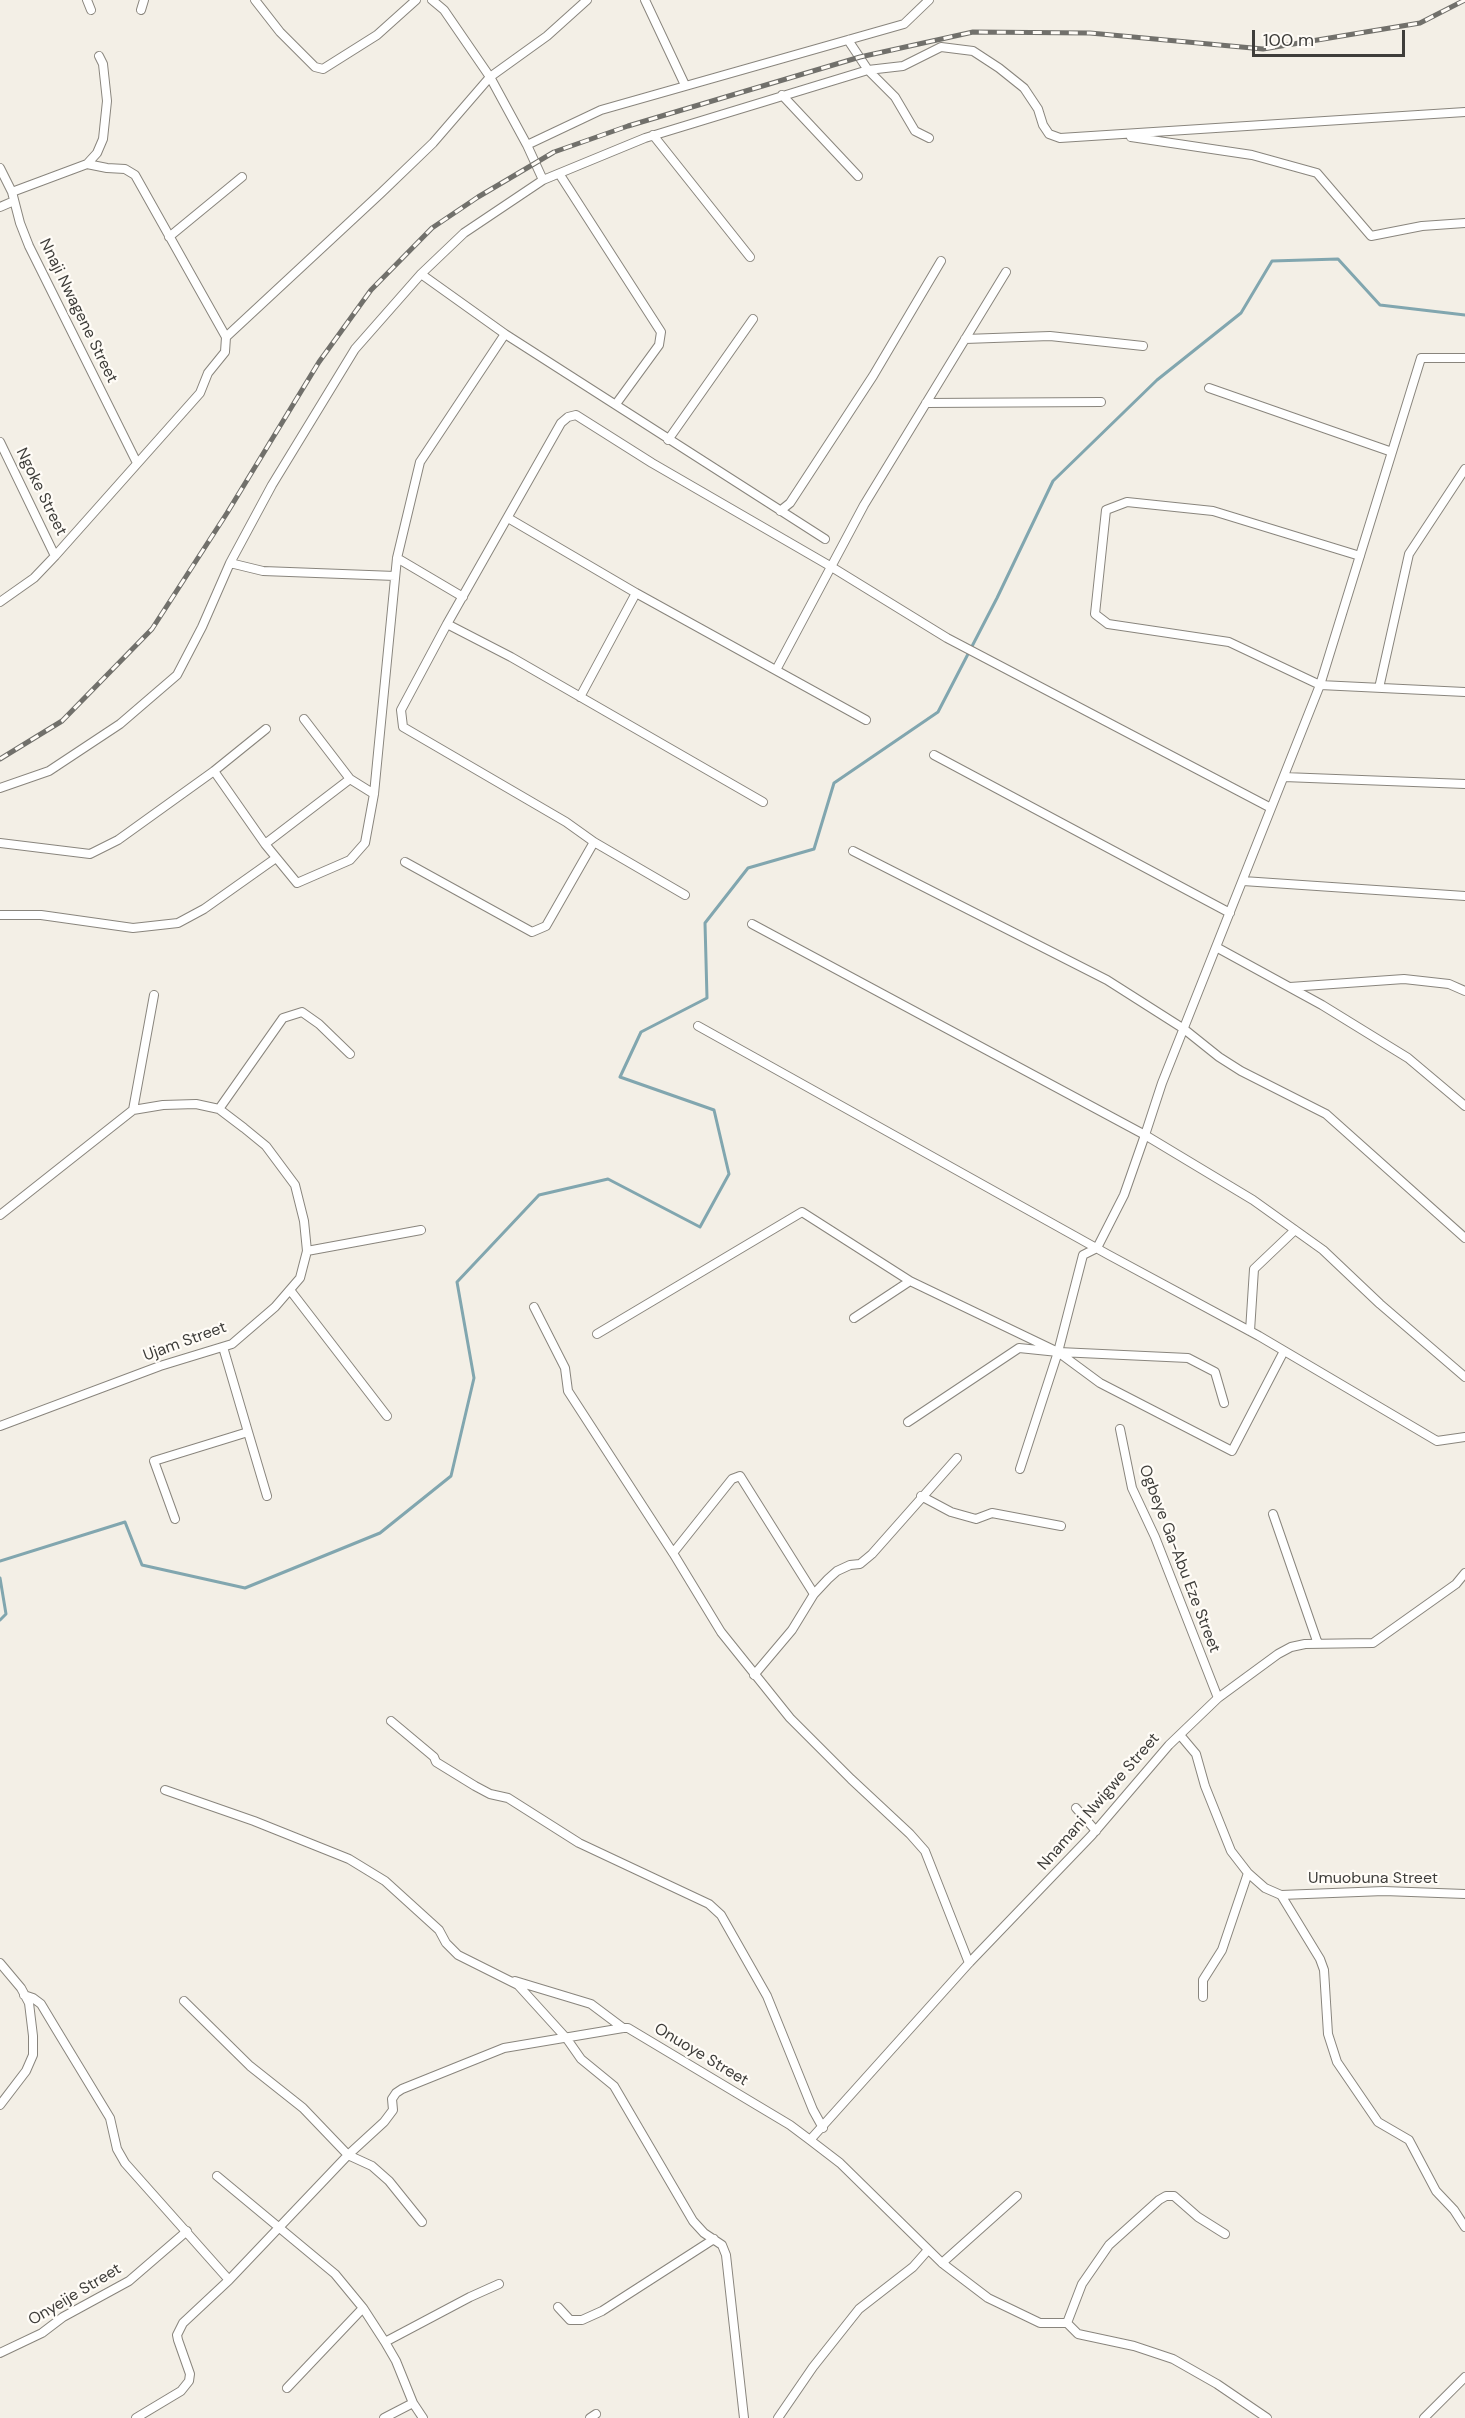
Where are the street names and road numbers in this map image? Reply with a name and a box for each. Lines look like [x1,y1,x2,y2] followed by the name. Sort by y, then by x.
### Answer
[35,236,121,386] street label: Nnaji Nwagene Street
[11,445,71,539] street label: Ngoke Street
[141,1318,229,1366] street label: Ujam Street
[1134,1462,1224,1656] street label: Ogbeye Ga-Abu Eze Street
[1034,1729,1164,1875] street label: Nnamani Nwigwe Street
[1308,1869,1438,1889] street label: Umuobuna Street
[650,2019,752,2091] street label: Onuoye Street
[25,2260,125,2330] street label: Onyeije Street

